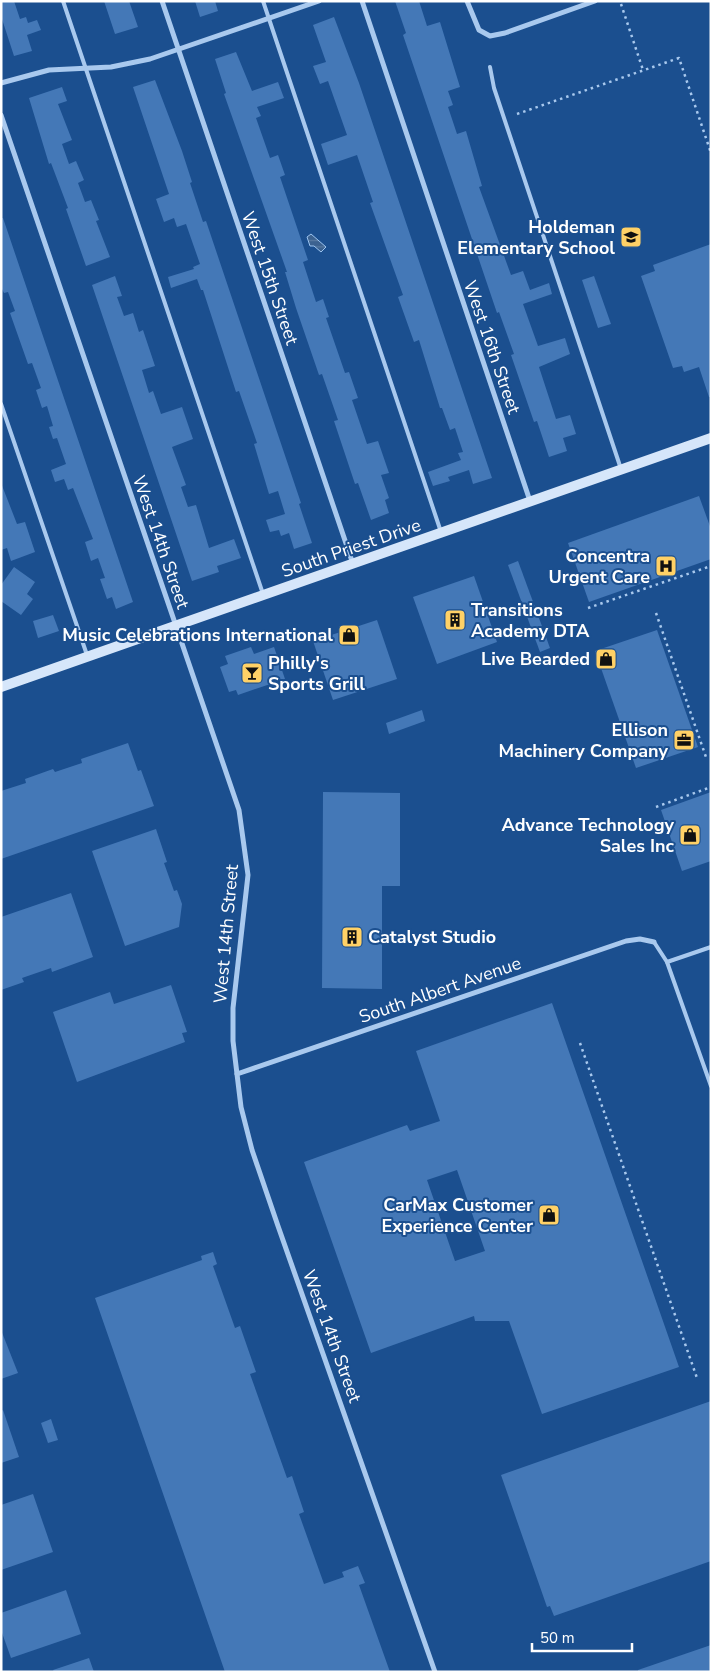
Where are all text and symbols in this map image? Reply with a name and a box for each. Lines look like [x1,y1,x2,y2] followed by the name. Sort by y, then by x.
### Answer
[236,208,304,349] street label: West 15th Street
[457,215,615,260] place label: Holdeman Elementary School
[619,225,643,249] school or university icon: Holdeman Elementary School
[458,277,526,418] street label: West 16th Street
[127,472,195,613] street label: West 14th Street
[278,513,424,583] street label: South Priest Drive
[548,544,650,589] place label: Concentra Urgent Care
[654,554,678,578] hospital icon: Concentra Urgent Care
[471,598,590,643] place label: Transitions Academy DTA
[443,608,467,632] building icon: Transitions Academy DTA
[62,623,333,647] place label: Music Celebrations International
[337,623,361,647] shop icon: Music Celebrations International
[481,647,590,671] place label: Live Bearded
[594,647,618,671] shop icon: Live Bearded
[268,651,365,696] place label: Philly's Sports Grill
[240,661,264,685] bar icon: Philly's Sports Grill
[498,718,669,763] place label: Ellison Machinery Company
[672,728,696,752] office icon: Ellison Machinery Company
[501,813,675,858] place label: Advance Technology Sales Inc
[678,823,702,847] shop icon: Advance Technology Sales Inc
[208,863,244,1005] street label: West 14th Street
[340,925,364,949] building icon: Catalyst Studio
[368,925,496,949] place label: Catalyst Studio
[356,951,524,1029] street label: South Albert Avenue
[381,1193,533,1238] place label: CarMax Customer Experience Center
[537,1203,561,1227] shop icon: CarMax Customer Experience Center
[297,1266,367,1406] street label: West 14th Street
[532,1620,632,1652] scale bar
[540,1628,575,1648] text: 50 m

